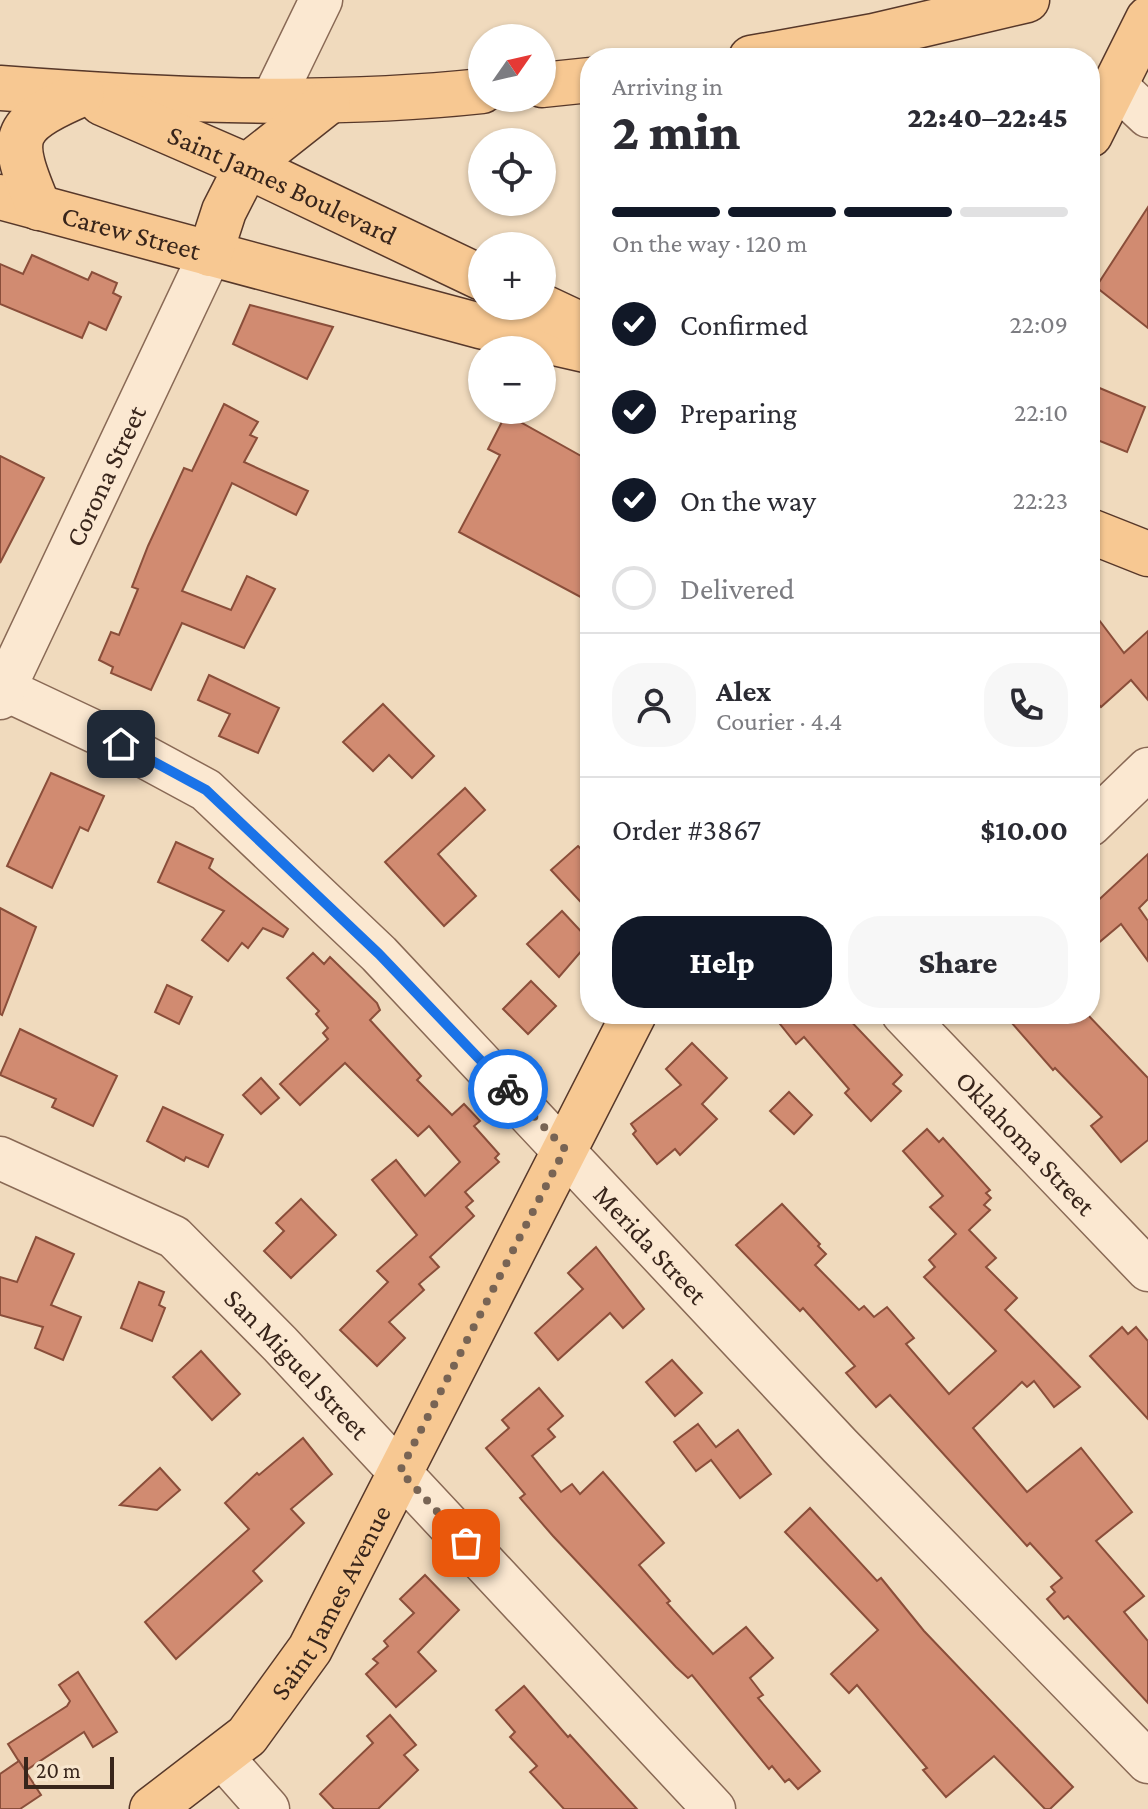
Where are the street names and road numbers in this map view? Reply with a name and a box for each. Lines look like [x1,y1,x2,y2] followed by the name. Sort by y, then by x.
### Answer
[163,119,402,251] street label: Saint James Boulevard
[58,199,205,266] street label: Carew Street
[59,400,153,551] street label: Corona Street
[950,1064,1102,1222] street label: Oklahoma Street
[587,1179,714,1311] street label: Merida Street
[218,1283,376,1446] street label: San Miguel Street
[264,1500,397,1705] street label: Saint James Avenue

